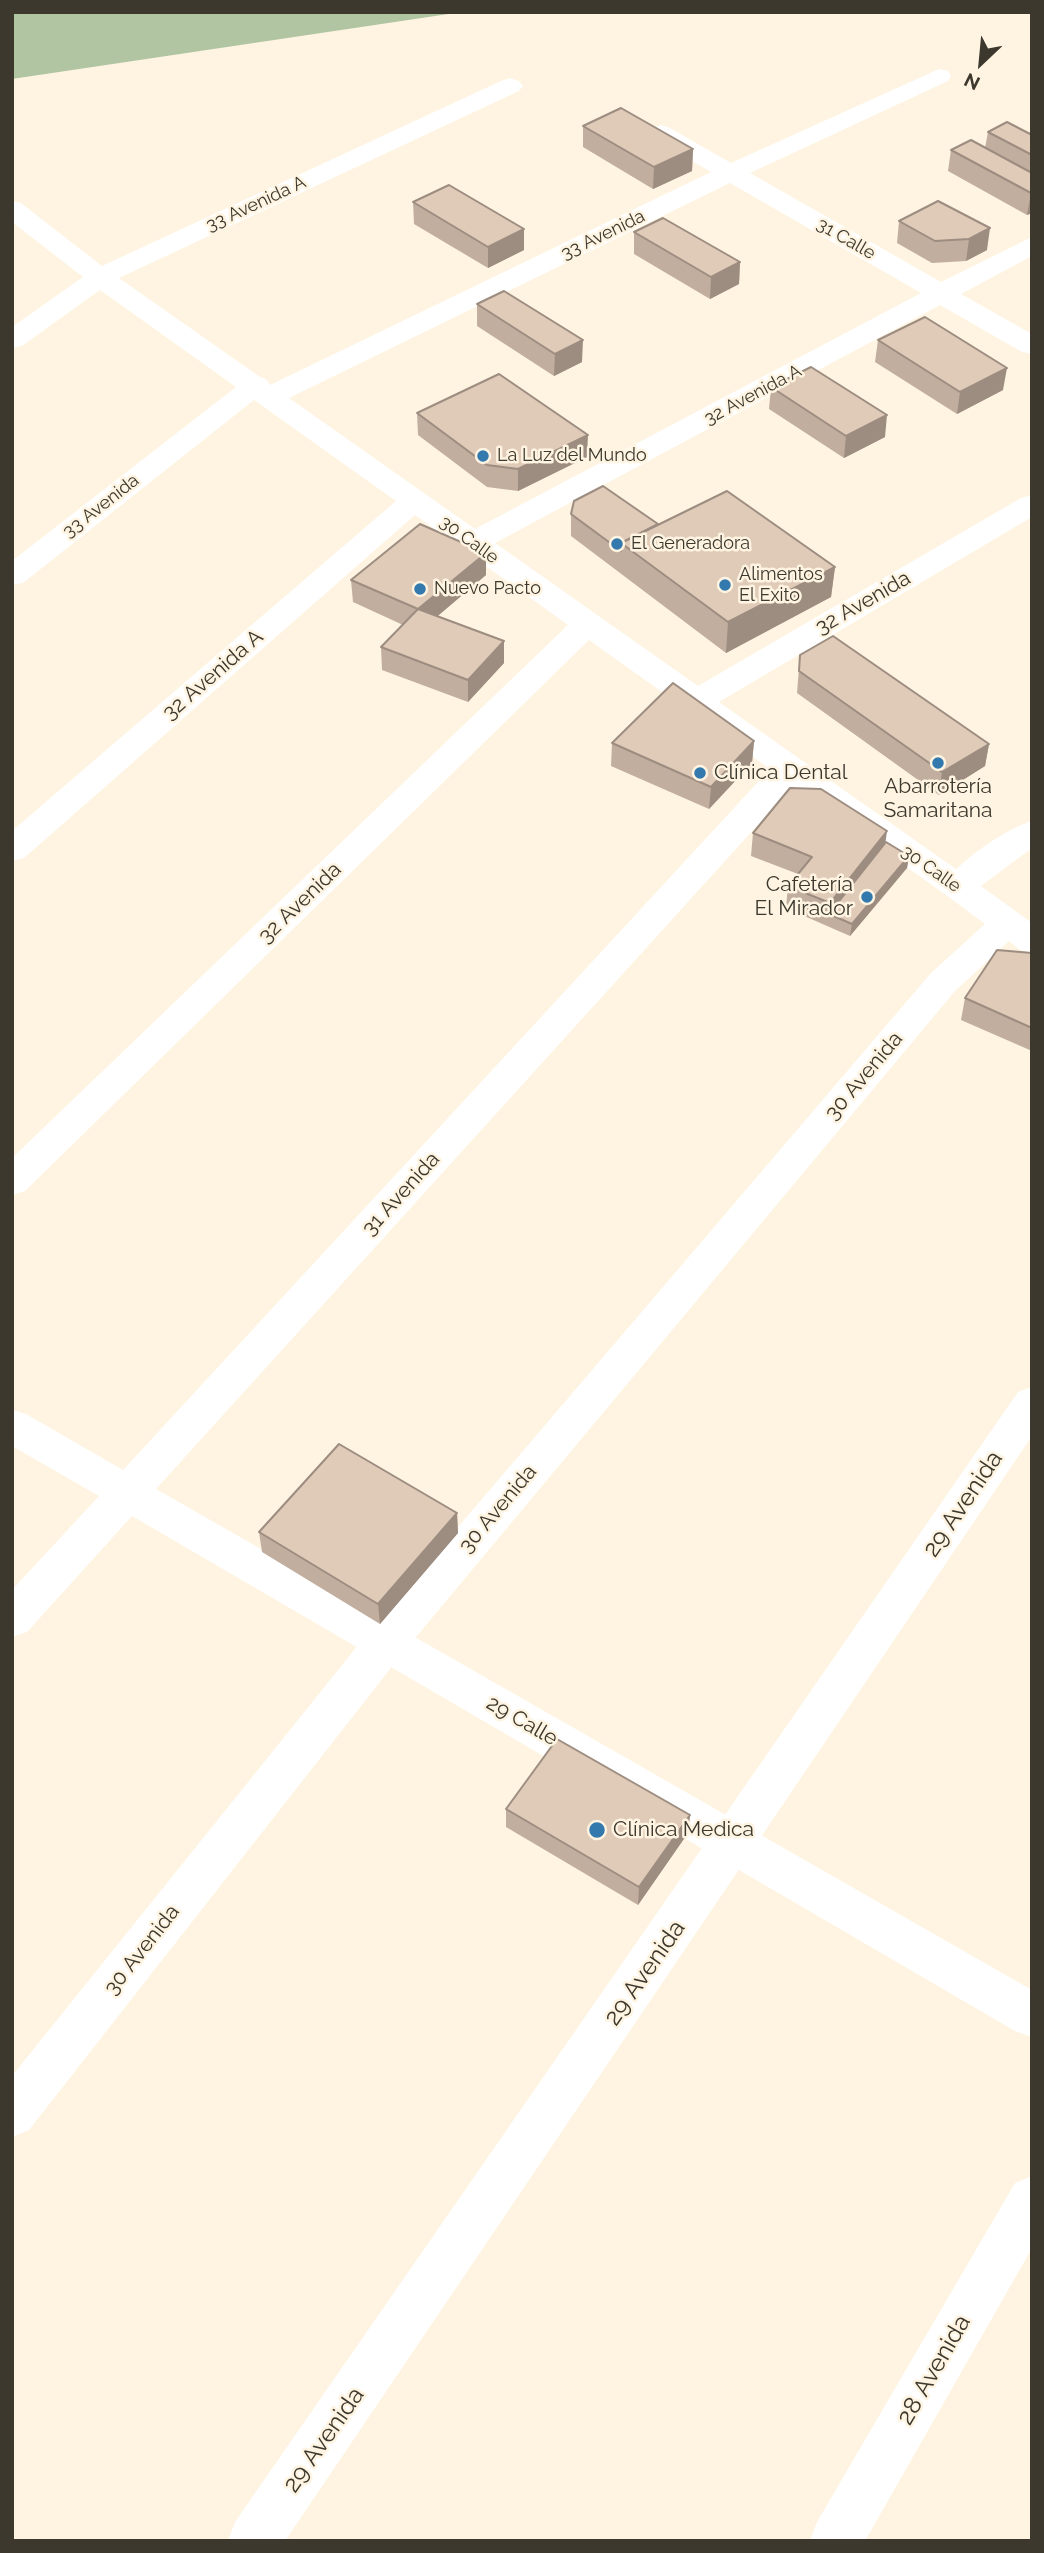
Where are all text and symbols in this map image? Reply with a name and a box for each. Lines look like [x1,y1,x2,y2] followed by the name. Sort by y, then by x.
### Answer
[946,28,1016,98] north arrow
[960,69,983,95] text: N
[203,172,309,236] street label: 33 Avenida A
[558,205,648,265] street label: 33 Avenida
[813,214,879,264] street label: 31 Calle
[701,360,805,430] street label: 32 Avenida A
[497,445,647,467] place label: La Luz del Mundo
[475,448,491,464] marker: La Luz del Mundo
[59,470,143,542] street label: 33 Avenida
[435,511,503,569] street label: 30 Calle
[631,533,750,555] place label: El Generadora
[609,536,625,552] marker: El Generadora
[739,564,823,606] place label: Alimentos El Exito
[811,566,915,640] street label: 32 Avenida
[717,577,733,593] marker: Alimentos El Exito
[434,578,541,600] place label: Nuevo Pacto
[412,581,428,597] marker: Nuevo Pacto
[158,624,268,726] street label: 32 Avenida A
[930,755,946,771] marker: Abarrotería Samaritana
[714,760,848,786] place label: Clínica Dental
[692,765,708,781] marker: Clínica Dental
[883,774,993,824] place label: Abarrotería Samaritana
[897,841,965,897] street label: 30 Calle
[253,857,347,949] street label: 32 Avenida
[754,872,853,922] place label: Cafetería El Mirador
[859,889,875,905] marker: Cafetería El Mirador
[820,1027,908,1125] street label: 30 Avenida
[357,1147,445,1241] street label: 31 Avenida
[917,1445,1009,1563] street label: 29 Avenida
[454,1460,542,1558] street label: 30 Avenida
[482,1691,562,1751] street label: 29 Calle
[613,1817,754,1843] place label: Clínica Medica
[587,1820,607,1840] marker: Clínica Medica
[99,1900,185,2000] street label: 30 Avenida
[598,1915,692,2031] street label: 29 Avenida
[891,2310,977,2430] street label: 28 Avenida
[277,2382,371,2498] street label: 29 Avenida

